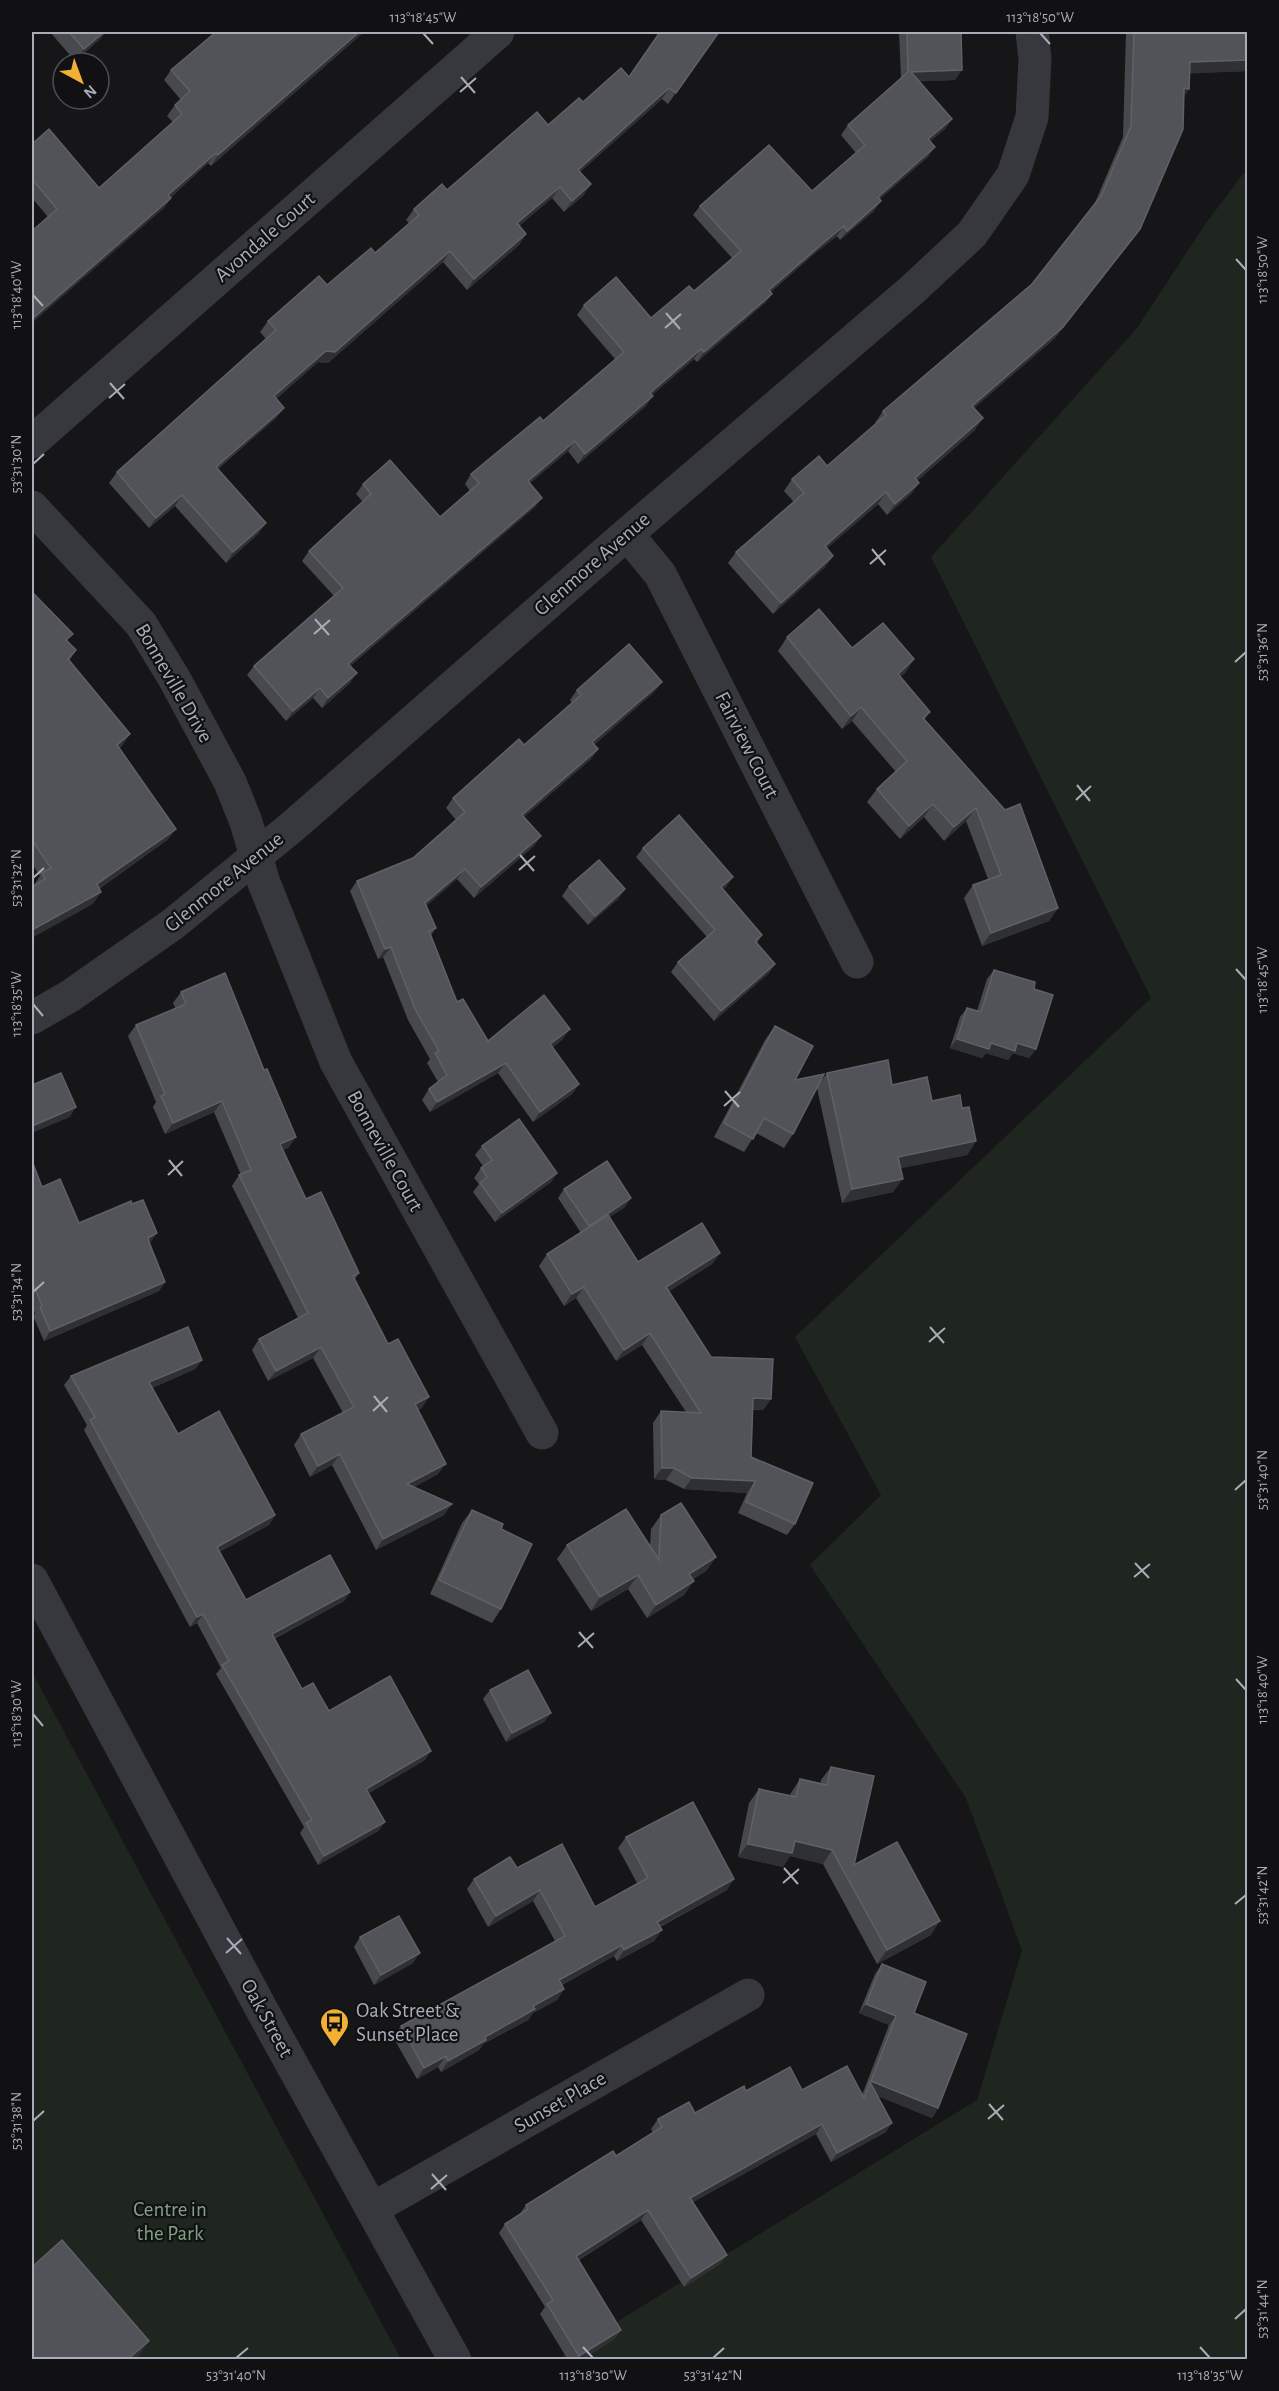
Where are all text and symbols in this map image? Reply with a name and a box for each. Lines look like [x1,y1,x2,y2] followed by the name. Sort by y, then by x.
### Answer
[390,10,457,25] text: 113°18'45"W
[1006,10,1074,25] text: 113°18'50"W
[51,51,111,111] north arrow
[81,82,100,101] text: N
[211,188,319,286] street label: Avondale Court
[1255,236,1270,304] text: 113°18'50"W
[9,260,24,329] text: 113°18'40"W
[9,434,24,494] text: 53°31'30"N
[530,508,654,620] street label: Glenmore Avenue
[132,620,216,746] street label: Bonneville Drive
[1255,623,1270,681] text: 53°31'36"N
[711,688,783,802] street label: Fairview Court
[161,828,287,936] street label: Glenmore Avenue
[9,849,24,907] text: 53°31'32"N
[1255,946,1270,1013] text: 113°18'45"W
[9,970,24,1037] text: 113°18'35"W
[343,1087,427,1215] street label: Bonneville Court
[9,1263,24,1321] text: 53°31'34"N
[1255,1450,1270,1510] text: 53°31'40"N
[1255,1655,1270,1724] text: 113°18'40"W
[9,1680,24,1748] text: 113°18'30"W
[1255,1865,1270,1925] text: 53°31'42"N
[237,1976,297,2061] street label: Oak Street
[356,2000,460,2045] place label: Oak Street & Sunset Place
[319,2006,351,2048] bus stop icon: Oak Street & Sunset Place
[510,2067,610,2137] street label: Sunset Place
[9,2092,24,2150] text: 53°31'38"N
[133,2199,207,2244] park label: Centre in the Park
[1255,2279,1270,2339] text: 53°31'44"N
[206,2368,266,2383] text: 53°31'40"N
[559,2368,627,2383] text: 113°18'30"W
[683,2368,743,2383] text: 53°31'42"N
[1177,2368,1244,2383] text: 113°18'35"W

